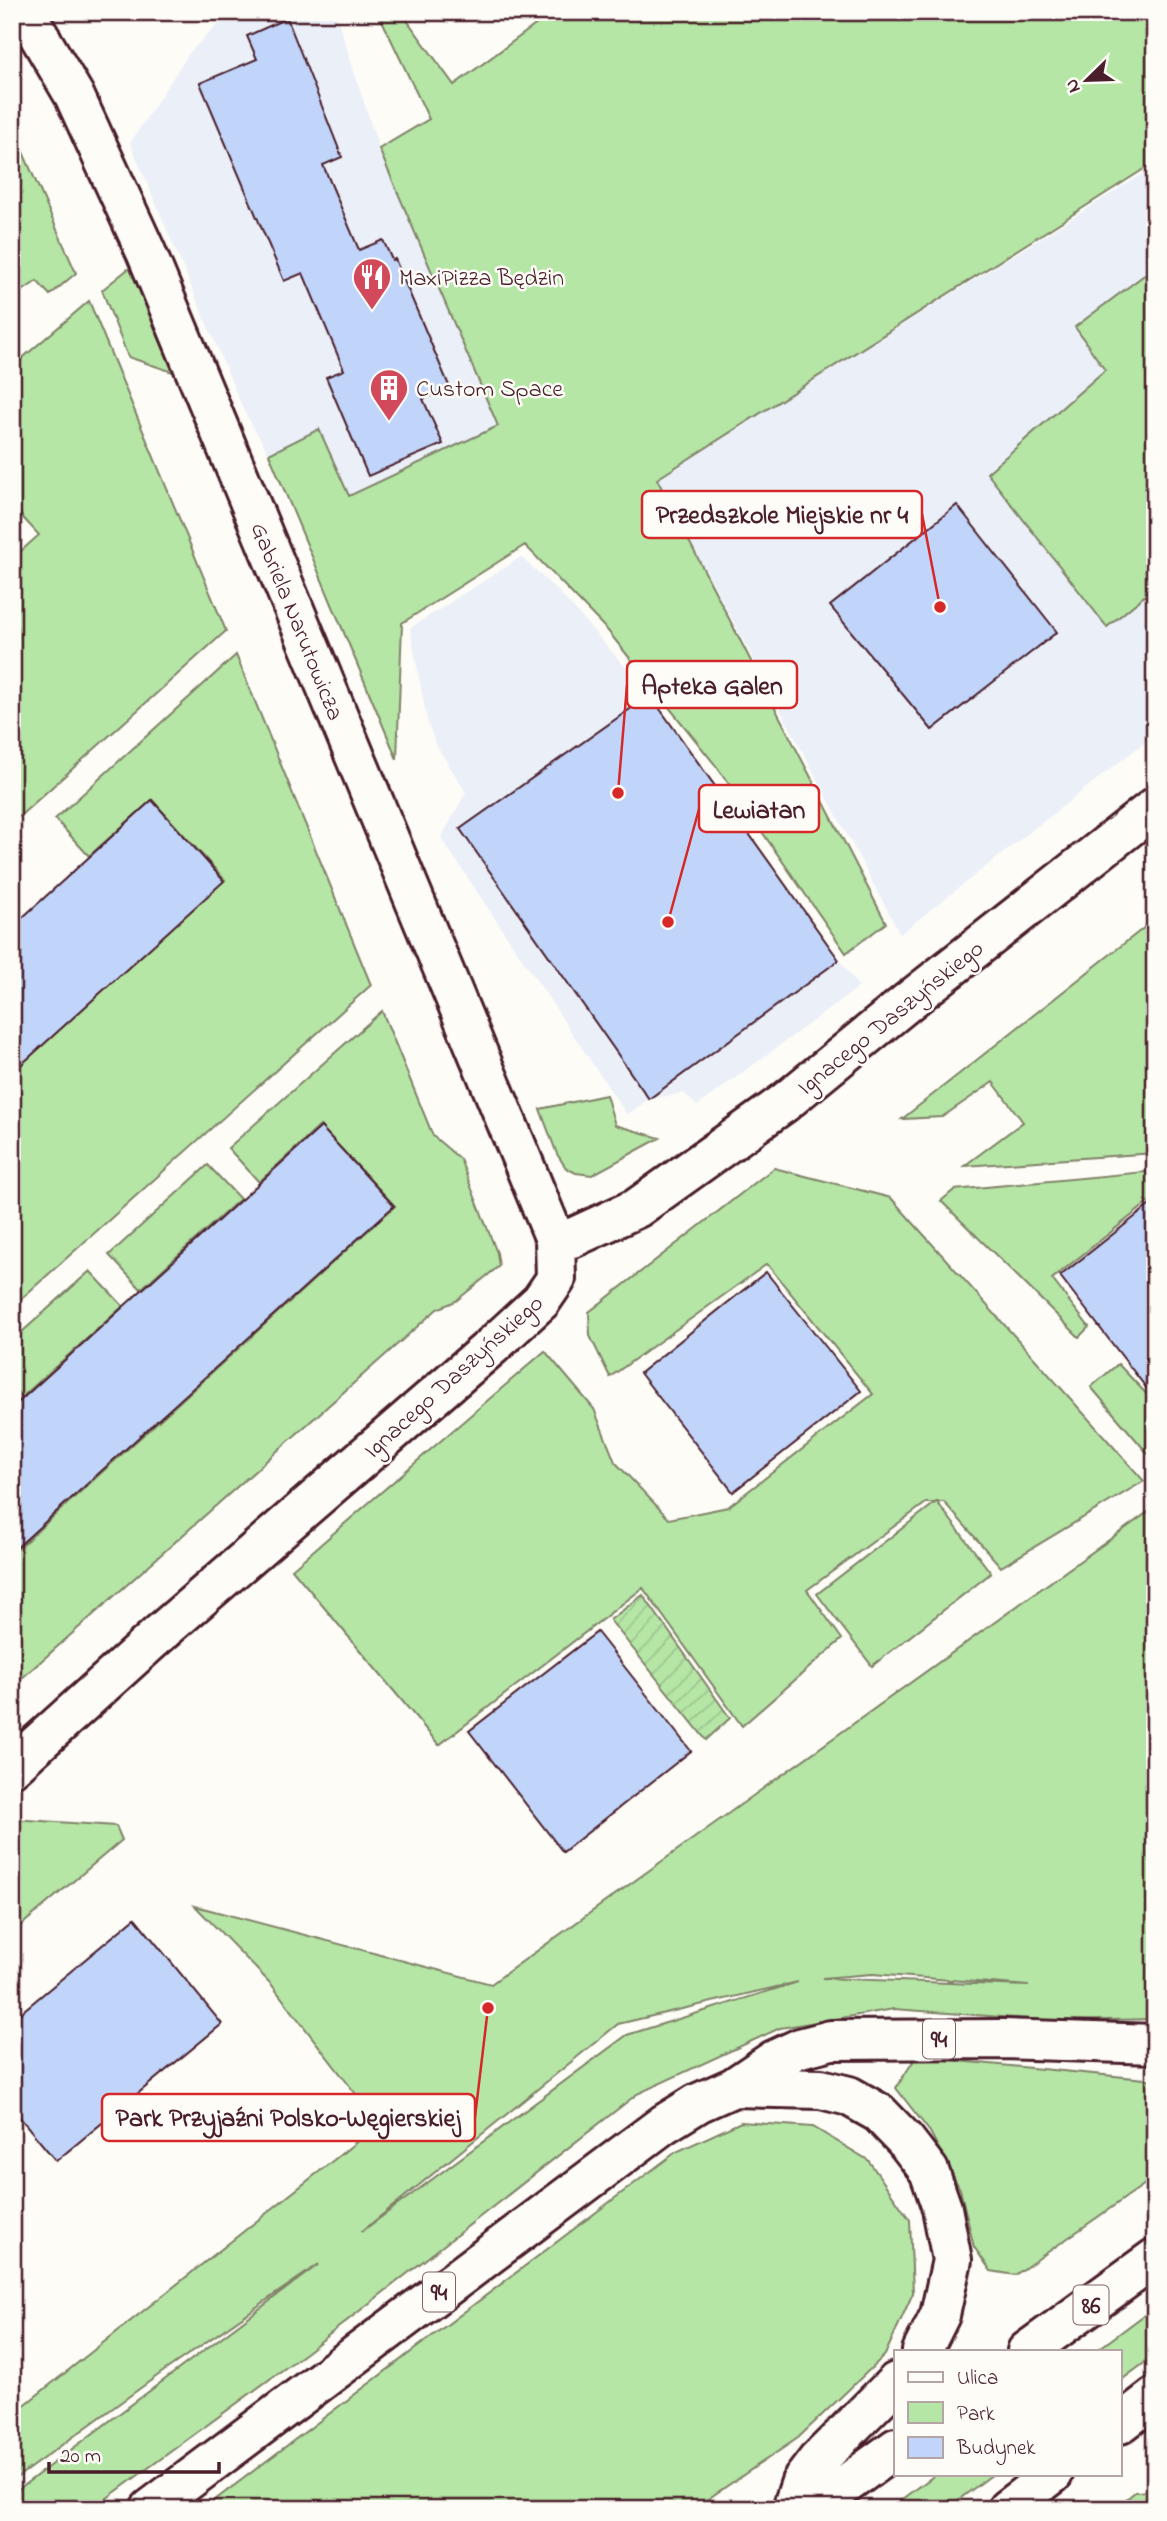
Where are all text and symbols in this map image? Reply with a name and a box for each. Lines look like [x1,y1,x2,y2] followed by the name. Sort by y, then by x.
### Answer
[1052,46,1122,116] north arrow
[1059,74,1089,97] text: N
[351,256,393,311] restaurant icon: MaxiPizza Będzin
[399,262,564,297] place label: MaxiPizza Będzin
[368,367,410,422] building icon: Custom Space
[416,373,563,408] place label: Custom Space
[642,491,922,538] callout: Przedszkole Miejskie nr 4
[656,498,908,536] text: Przedszkole Miejskie nr 4
[240,518,351,726] street label: Gabriela Narutowicza
[627,661,797,708] callout: Apteka Galen
[641,669,783,707] text: Apteka Galen
[699,785,819,832] callout: Lewiatan
[713,793,805,831] text: Lewiatan
[791,933,993,1106] street label: Ignacego Daszyńskiego
[357,1288,553,1469] street label: Ignacego Daszyńskiego
[923,2020,955,2058] road number: 94
[102,2094,475,2141] callout: Park Przyjaźni Polsko–Węgierskiej
[116,2101,462,2140] text: Park Przyjaźni Polsko–Węgierskiej
[423,2272,455,2312] road number: 94
[1074,2286,1108,2324] road number: 86
[894,2350,1122,2476] legend
[957,2364,998,2394] text: Ulica
[957,2400,996,2430] text: Park
[49,2430,219,2474] scale bar
[956,2434,1036,2466] text: Budynek
[60,2442,101,2472] text: 20 m

